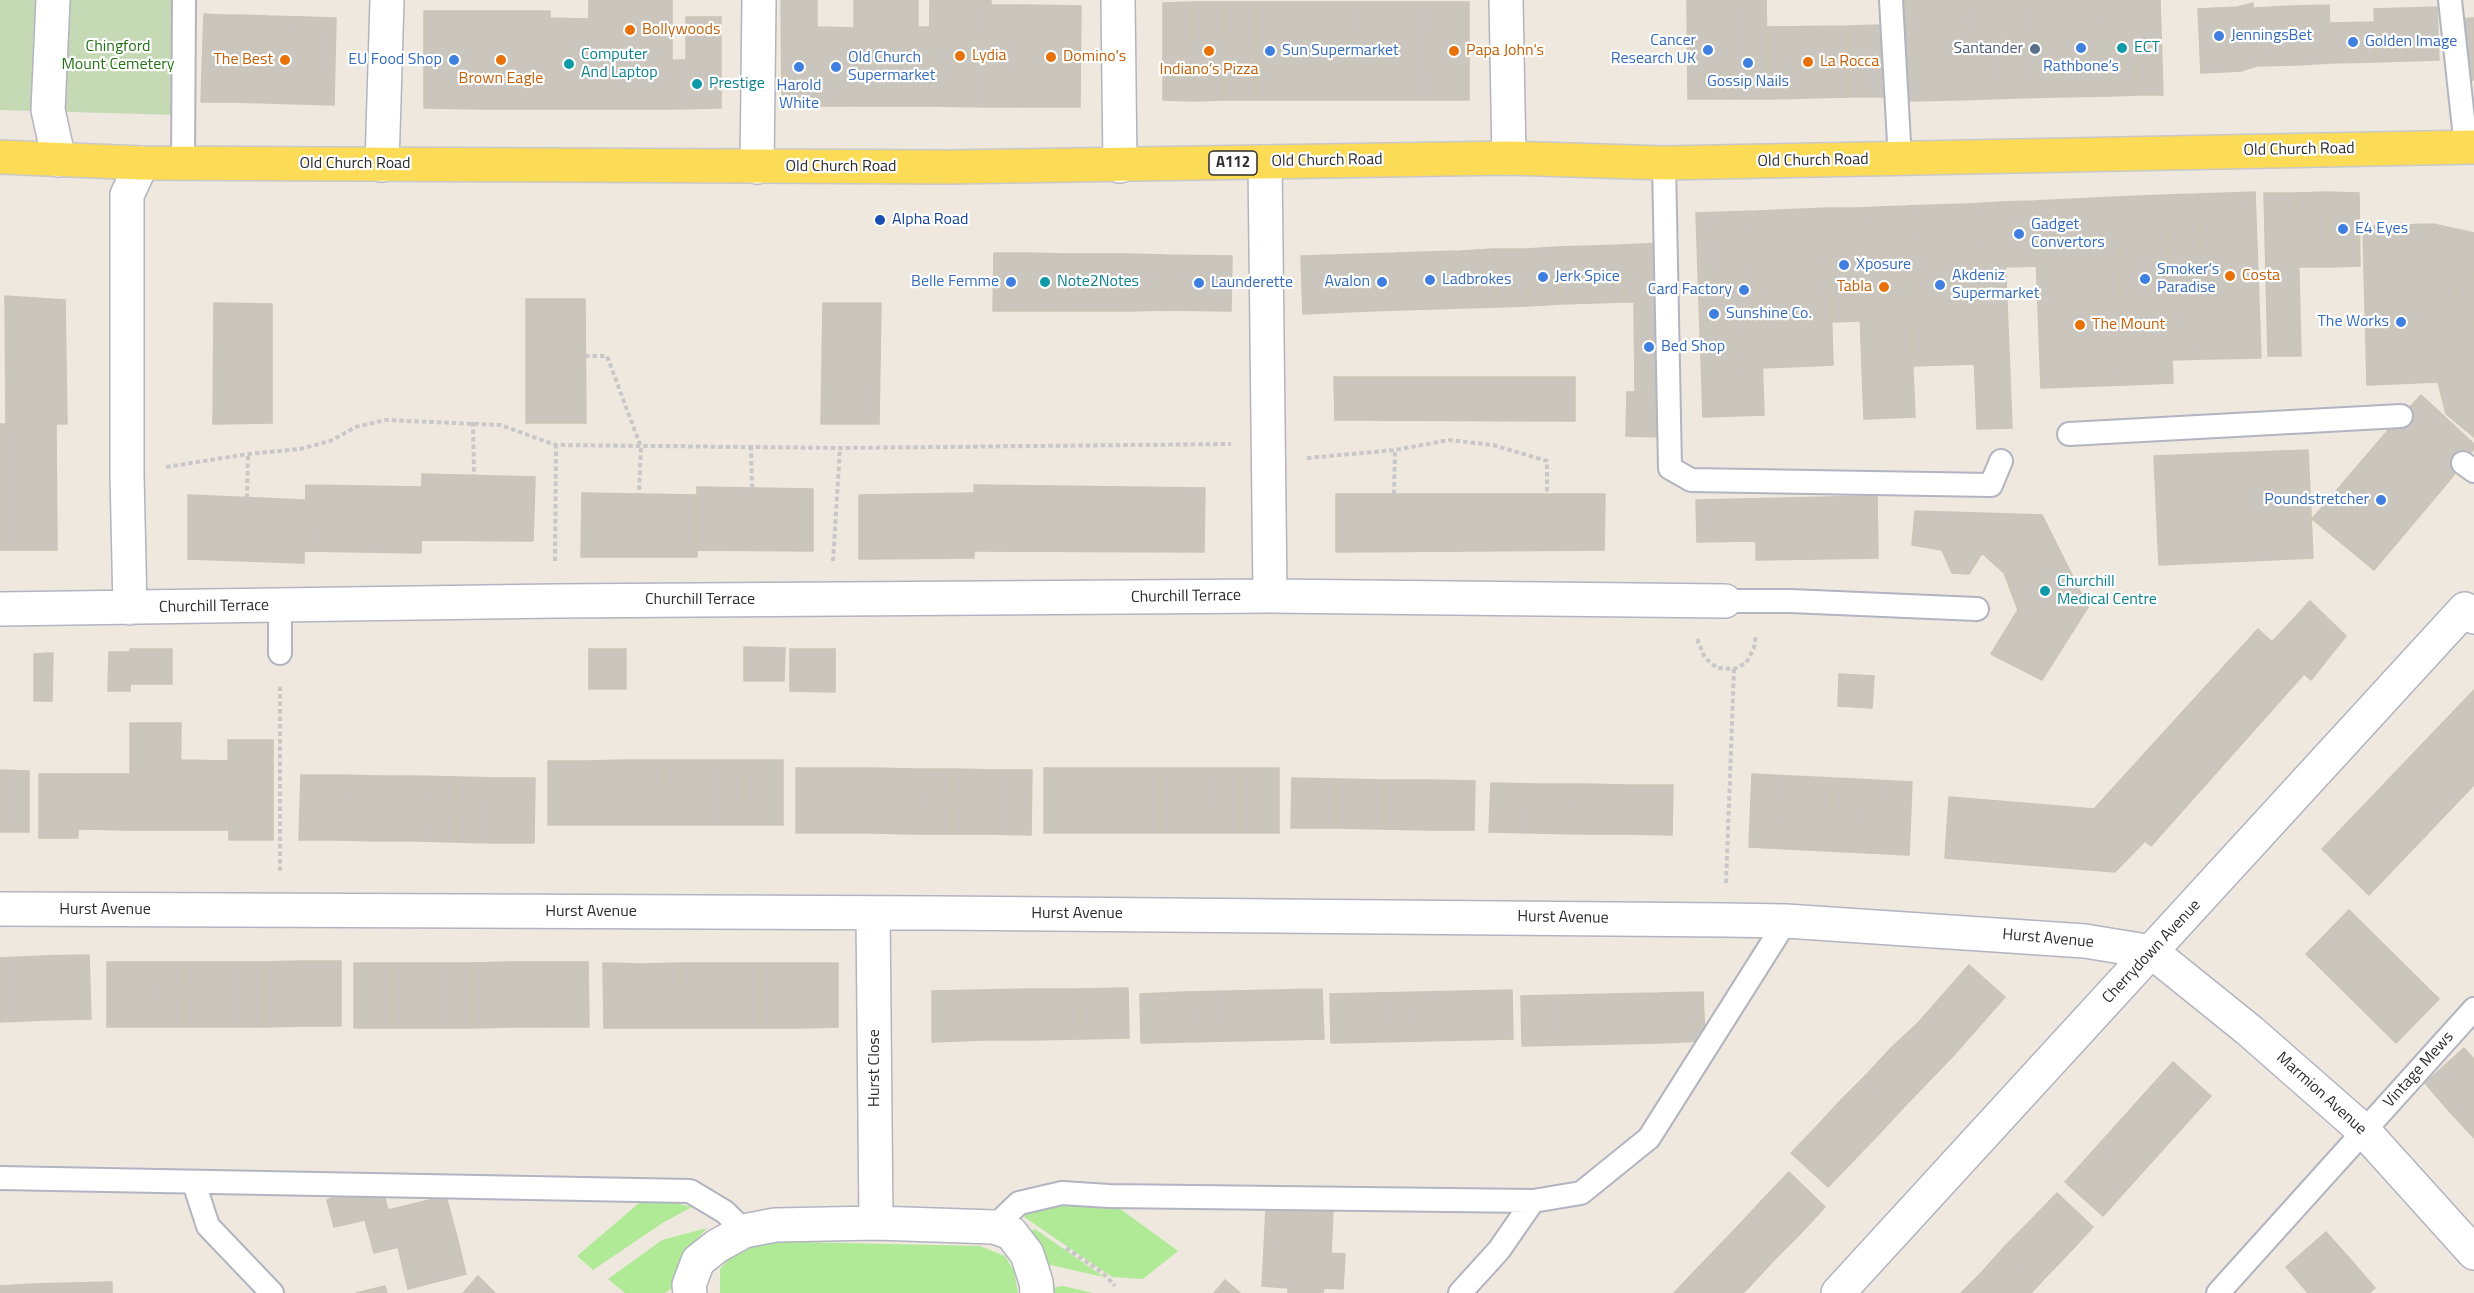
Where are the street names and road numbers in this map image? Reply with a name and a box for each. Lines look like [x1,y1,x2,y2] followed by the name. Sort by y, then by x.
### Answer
[2243,139,2355,161] street label: Old Church Road
[1271,150,1383,172] street label: Old Church Road
[1757,150,1869,172] street label: Old Church Road
[1209,151,1257,175] road number: A112
[299,154,411,174] street label: Old Church Road
[785,157,897,177] street label: Old Church Road
[1131,586,1241,608] street label: Churchill Terrace
[645,590,755,610] street label: Churchill Terrace
[159,596,269,618] street label: Churchill Terrace
[2099,896,2205,1008] street label: Cherrydown Avenue
[59,900,151,920] street label: Hurst Avenue
[545,902,637,922] street label: Hurst Avenue
[1031,904,1123,924] street label: Hurst Avenue
[1517,908,1609,928] street label: Hurst Avenue
[2002,925,2094,953] street label: Hurst Avenue
[2380,1028,2458,1112] street label: Vintage Mews
[865,1029,885,1107] street label: Hurst Close
[2272,1049,2370,1139] street label: Marmion Avenue

